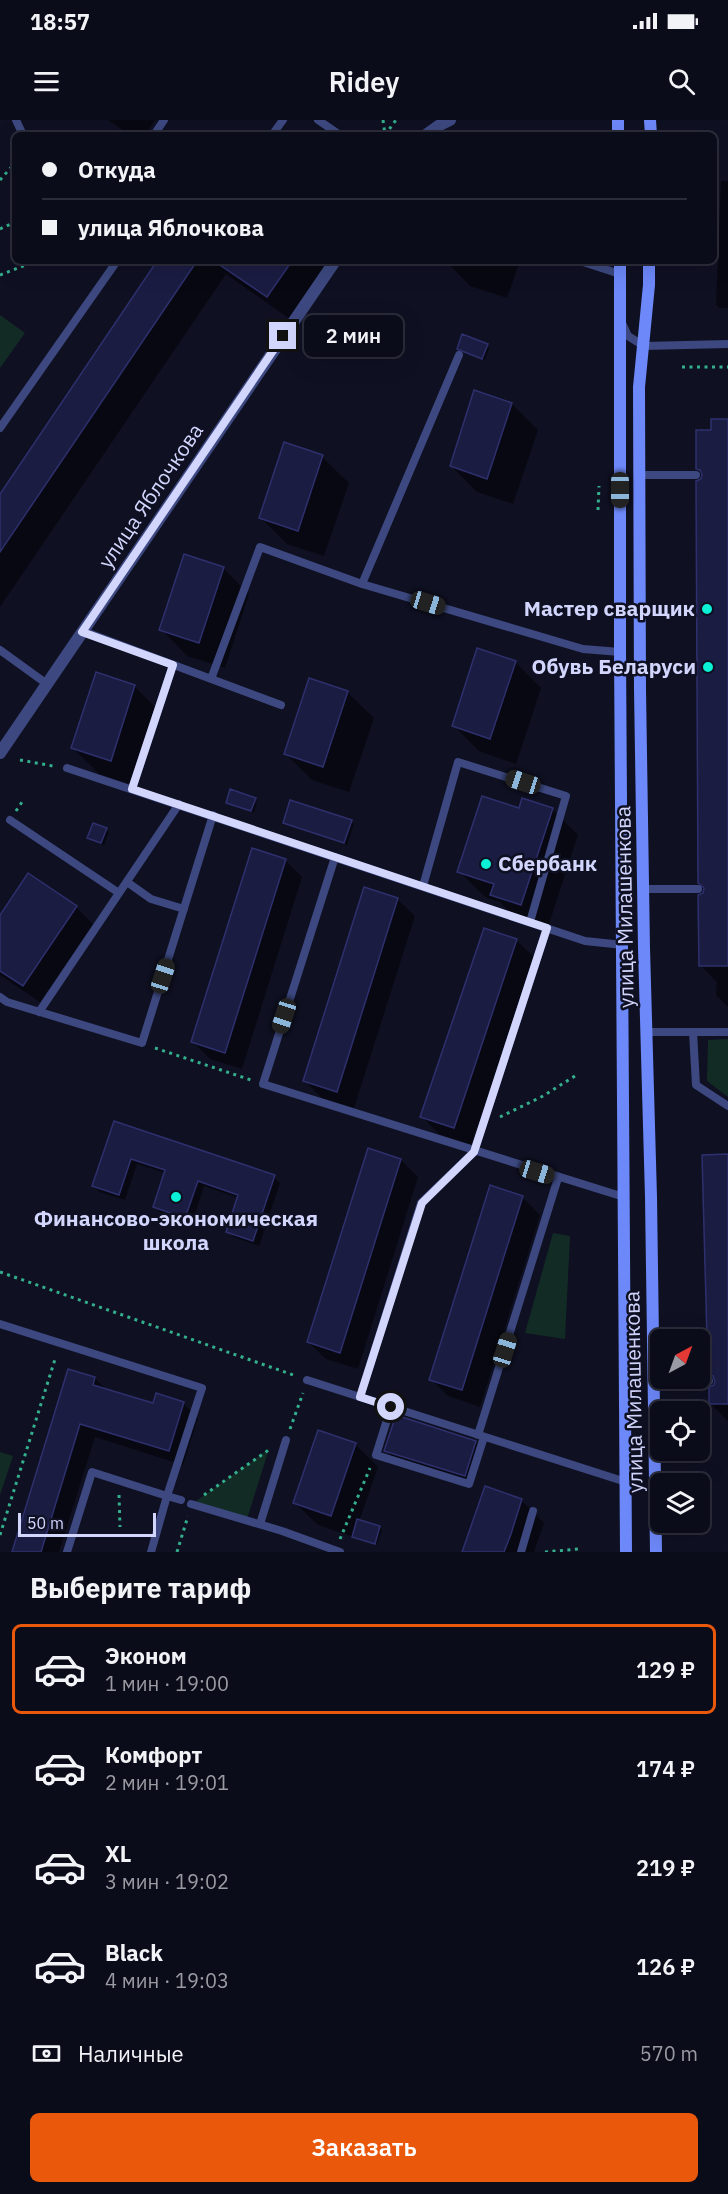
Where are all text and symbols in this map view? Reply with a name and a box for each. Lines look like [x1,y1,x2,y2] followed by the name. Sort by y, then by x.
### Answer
[30,7,90,36] text: 18:57
[329,64,399,99] text: Ridey
[30,65,63,98] icon: menu
[665,65,698,98] icon: search
[78,155,156,184] text: Откуда
[78,213,264,242] text: улица Яблочкова
[304,315,403,357] callout: 2 мин
[269,322,296,349] route end
[326,322,381,349] text: 2 мин
[91,418,209,573] street label: улица Яблочкова
[611,472,629,508] car
[408,589,448,617] car
[524,594,695,622] place label: Мастер сварщик
[700,602,714,616] marker: Мастер сварщик
[532,652,696,680] place label: Обувь Беларуси
[701,660,715,674] marker: Обувь Беларуси
[503,768,543,796] car
[608,806,640,1008] street label: улица Милашенкова
[498,849,597,877] place label: Сбербанк
[479,857,493,871] marker: Сбербанк
[149,956,177,996] car
[270,996,298,1036] car
[517,1158,557,1186] car
[169,1190,183,1204] marker: Финансово-экономическая школа
[34,1204,318,1256] place label: Финансово-экономическая школа
[617,1291,649,1493] street label: улица Милашенкова
[650,1329,710,1389] north arrow
[650,1329,710,1533] map controls
[491,1330,519,1370] car
[377,1393,404,1420] route start
[650,1401,710,1461] button: locate
[650,1473,710,1533] button: layers
[18,1510,156,1538] scale bar
[27,1513,64,1533] text: 50 m
[30,1570,251,1605] text: Выберите тариф
[105,1641,187,1670] text: Эконом
[33,1642,87,1696] icon: car
[636,1655,695,1684] text: 129 ₽
[105,1670,229,1697] text: 1 мин · 19:00
[105,1740,202,1769] text: Комфорт
[33,1741,87,1795] icon: car
[636,1754,695,1783] text: 174 ₽
[105,1769,229,1796] text: 2 мин · 19:01
[105,1839,131,1868] text: XL
[33,1840,87,1894] icon: car
[636,1853,695,1882] text: 219 ₽
[105,1868,229,1895] text: 3 мин · 19:02
[105,1938,163,1967] text: Black
[33,1939,87,1993] icon: car
[636,1952,695,1981] text: 126 ₽
[105,1967,229,1994] text: 4 мин · 19:03
[30,2037,63,2070] icon: cash
[78,2039,184,2068] text: Наличные
[640,2040,698,2067] text: 570 m
[30,2113,698,2182] button: Заказать

